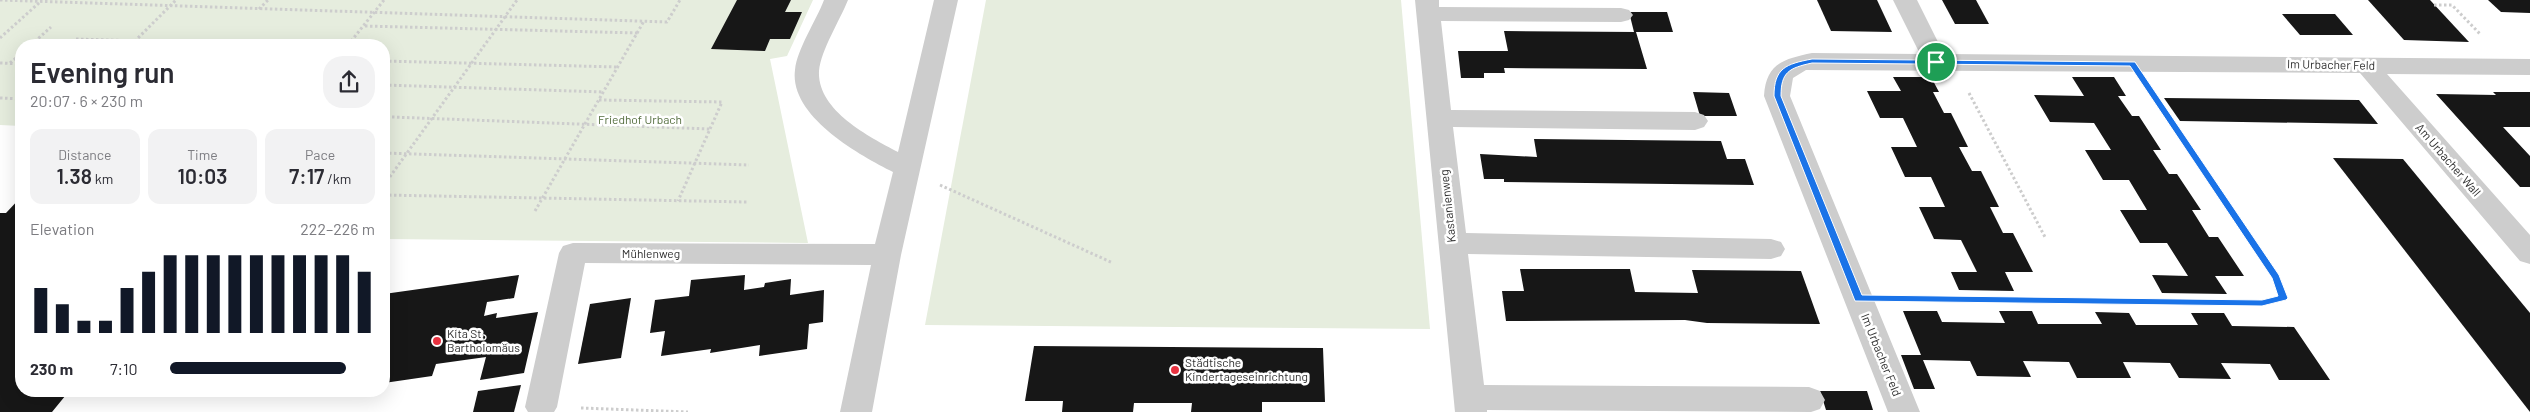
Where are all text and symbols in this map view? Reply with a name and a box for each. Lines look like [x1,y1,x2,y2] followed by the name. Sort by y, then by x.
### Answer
[1915,41,1957,83] pin
[1922,48,1950,76] icon: arrive
[30,55,175,89] text: Evening run
[323,56,375,108] button: share
[2287,56,2375,72] street label: Im Urbacher Feld
[30,91,143,110] text: 20:07 · 6 × 230 m
[598,112,682,126] park label: Friedhof Urbach
[2413,120,2484,199] street label: Am Urbacher Wall
[58,146,112,163] text: Distance
[187,146,218,163] text: Time
[305,146,335,163] text: Pace
[56,163,92,188] text: 1.38
[178,163,227,188] text: 10:03
[289,163,324,188] text: 7:17
[1436,169,1458,243] street label: Kastanienweg
[92,170,113,187] text: km
[324,170,351,187] text: /km
[30,219,94,238] text: Elevation
[300,219,375,238] text: 222–226 m
[622,246,680,260] street label: Mühlenweg
[1859,311,1905,398] street label: Im Urbacher Feld
[447,326,520,354] place label: Kita St. Bartholomäus
[431,335,443,347] marker: Kita St. Bartholomäus
[1185,355,1308,383] place label: Städtische Kindertageseinrichtung
[30,359,73,378] text: 230 m
[110,359,138,378] text: 7:10
[1169,364,1181,376] marker: Städtische Kindertageseinrichtung

